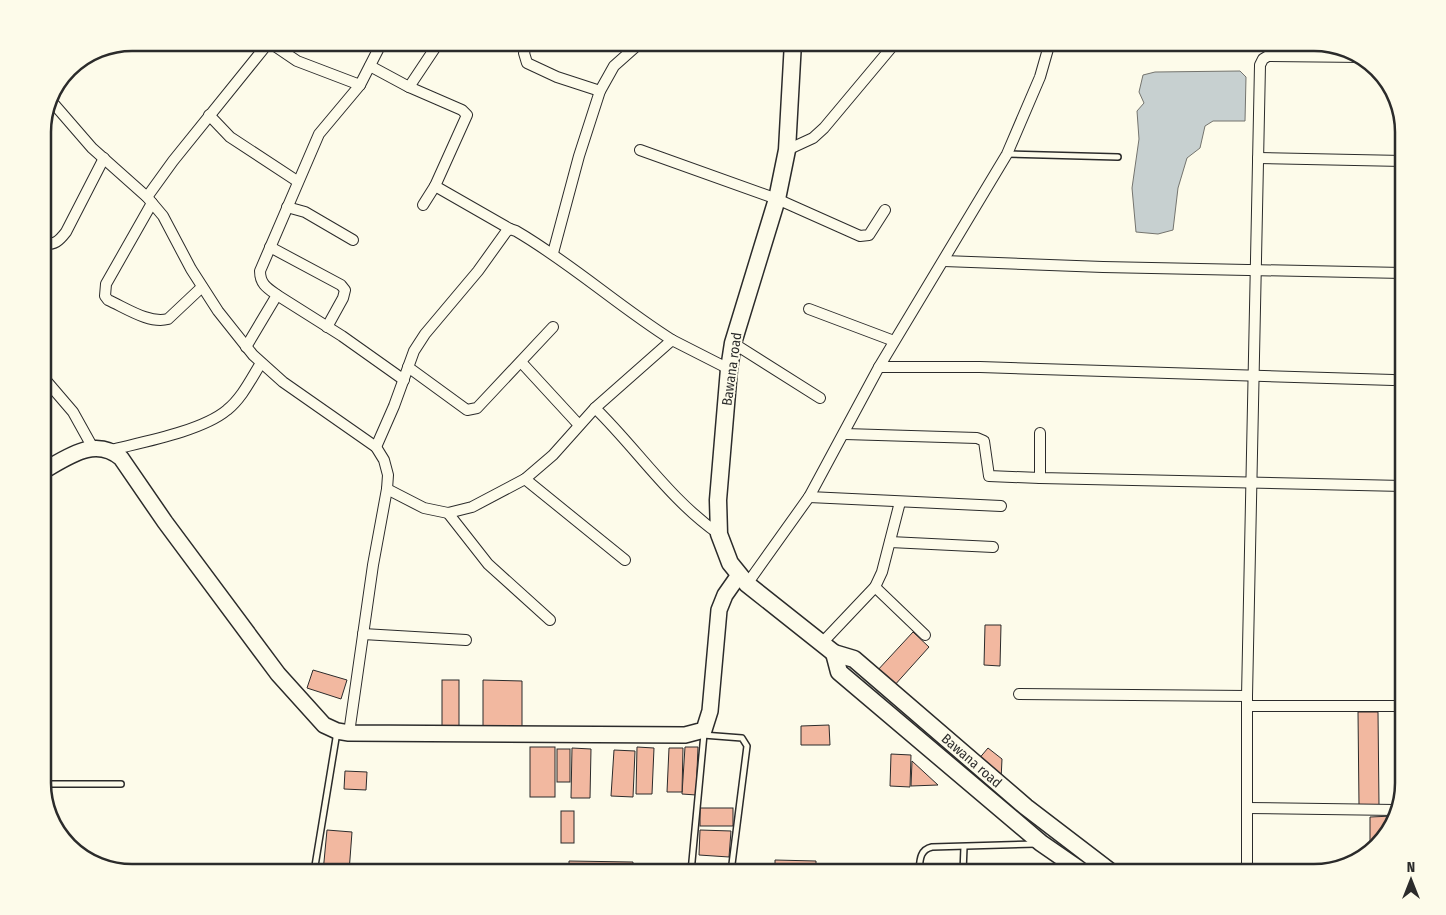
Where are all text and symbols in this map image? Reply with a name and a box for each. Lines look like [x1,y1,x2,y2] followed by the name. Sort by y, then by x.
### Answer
[718,331,746,407] street label: Bawana road
[938,730,1005,791] street label: Bawana road
[1386,855,1436,905] north arrow
[1407,859,1415,876] text: N

